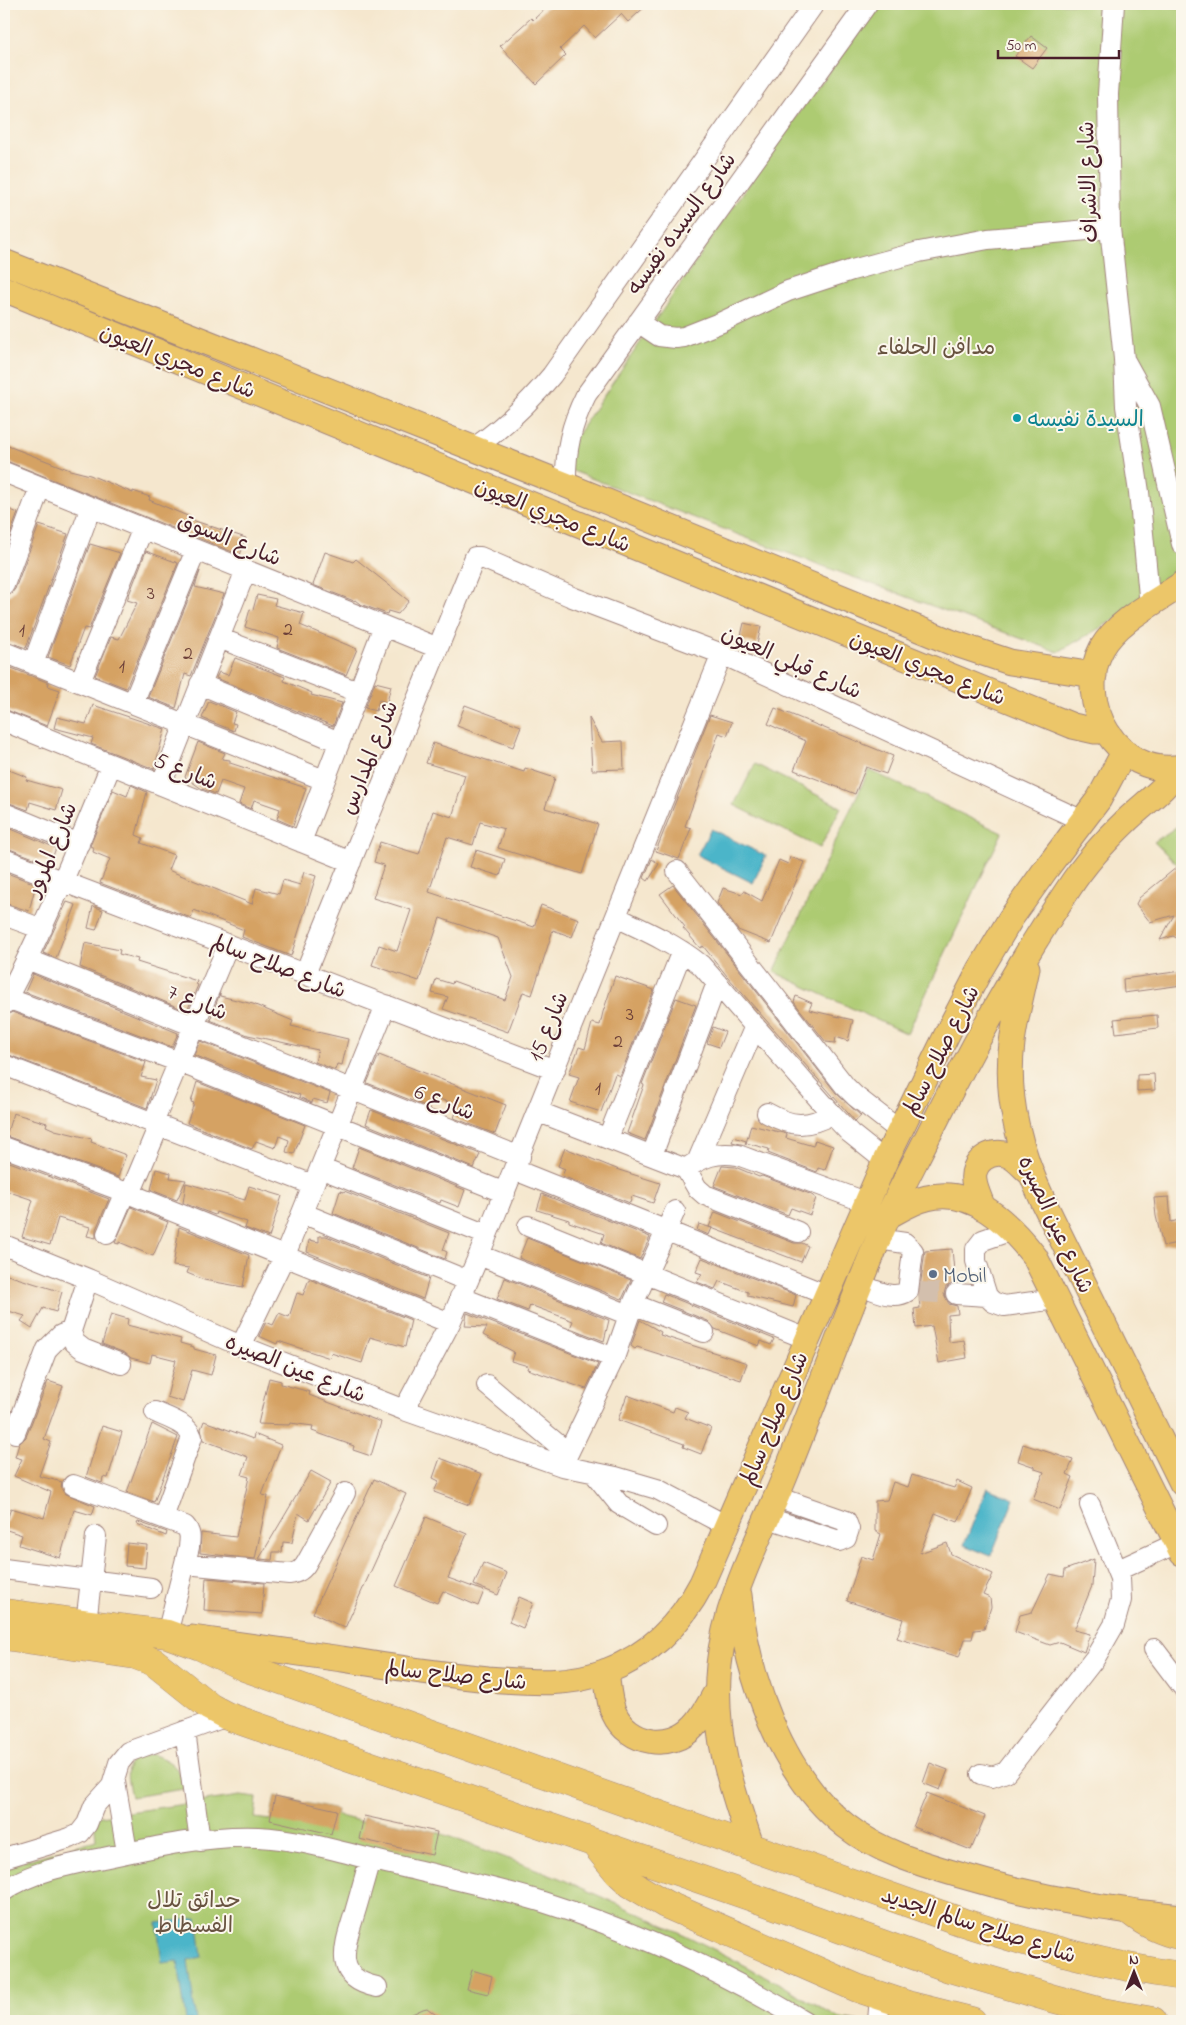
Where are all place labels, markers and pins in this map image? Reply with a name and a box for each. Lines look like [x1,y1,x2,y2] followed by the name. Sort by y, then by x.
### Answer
[1027,405,1144,437] place label: السيدة نفيسه
[1011,412,1023,424] marker: السيدة نفيسه
[943,1261,986,1293] place label: Mobil
[927,1268,939,1280] marker: Mobil

